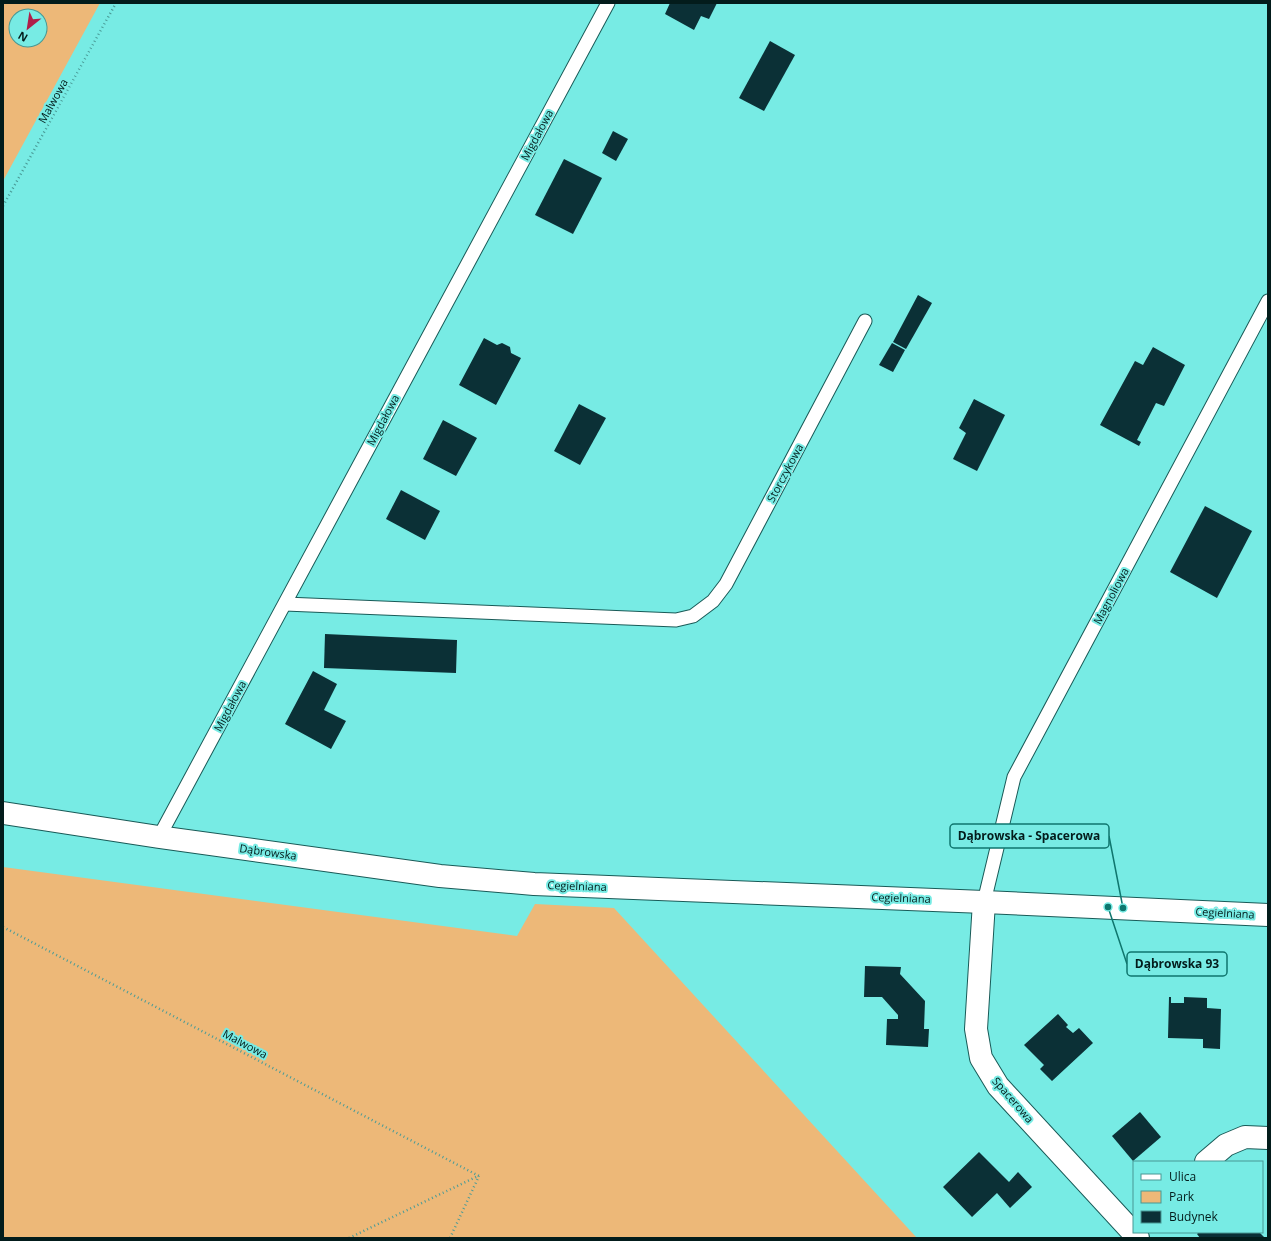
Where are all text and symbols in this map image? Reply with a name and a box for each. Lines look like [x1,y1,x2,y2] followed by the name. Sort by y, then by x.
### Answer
[8,8,48,48] north arrow
[15,28,30,46] text: N
[34,76,71,126] street label: Malwowa
[517,107,556,163] street label: Migdałowa
[363,392,402,448] street label: Migdałowa
[763,441,806,505] street label: Storczykowa
[1089,565,1132,627] street label: Magnoliowa
[210,678,249,734] street label: Migdałowa
[950,824,1109,848] callout: Dąbrowska - Spacerowa
[958,827,1100,844] text: Dąbrowska - Spacerowa
[239,840,298,863] street label: Dąbrowska
[547,877,607,894] street label: Cegielniana
[871,889,931,906] street label: Cegielniana
[1195,903,1255,922] street label: Cegielniana
[1127,952,1227,976] callout: Dąbrowska 93
[1135,955,1219,972] text: Dąbrowska 93
[220,1026,270,1062] street label: Malwowa
[989,1074,1037,1126] street label: Spacerowa
[1133,1161,1263,1233] legend
[1169,1168,1196,1185] text: Ulica
[1169,1188,1195,1205] text: Park
[1169,1208,1219,1225] text: Budynek

